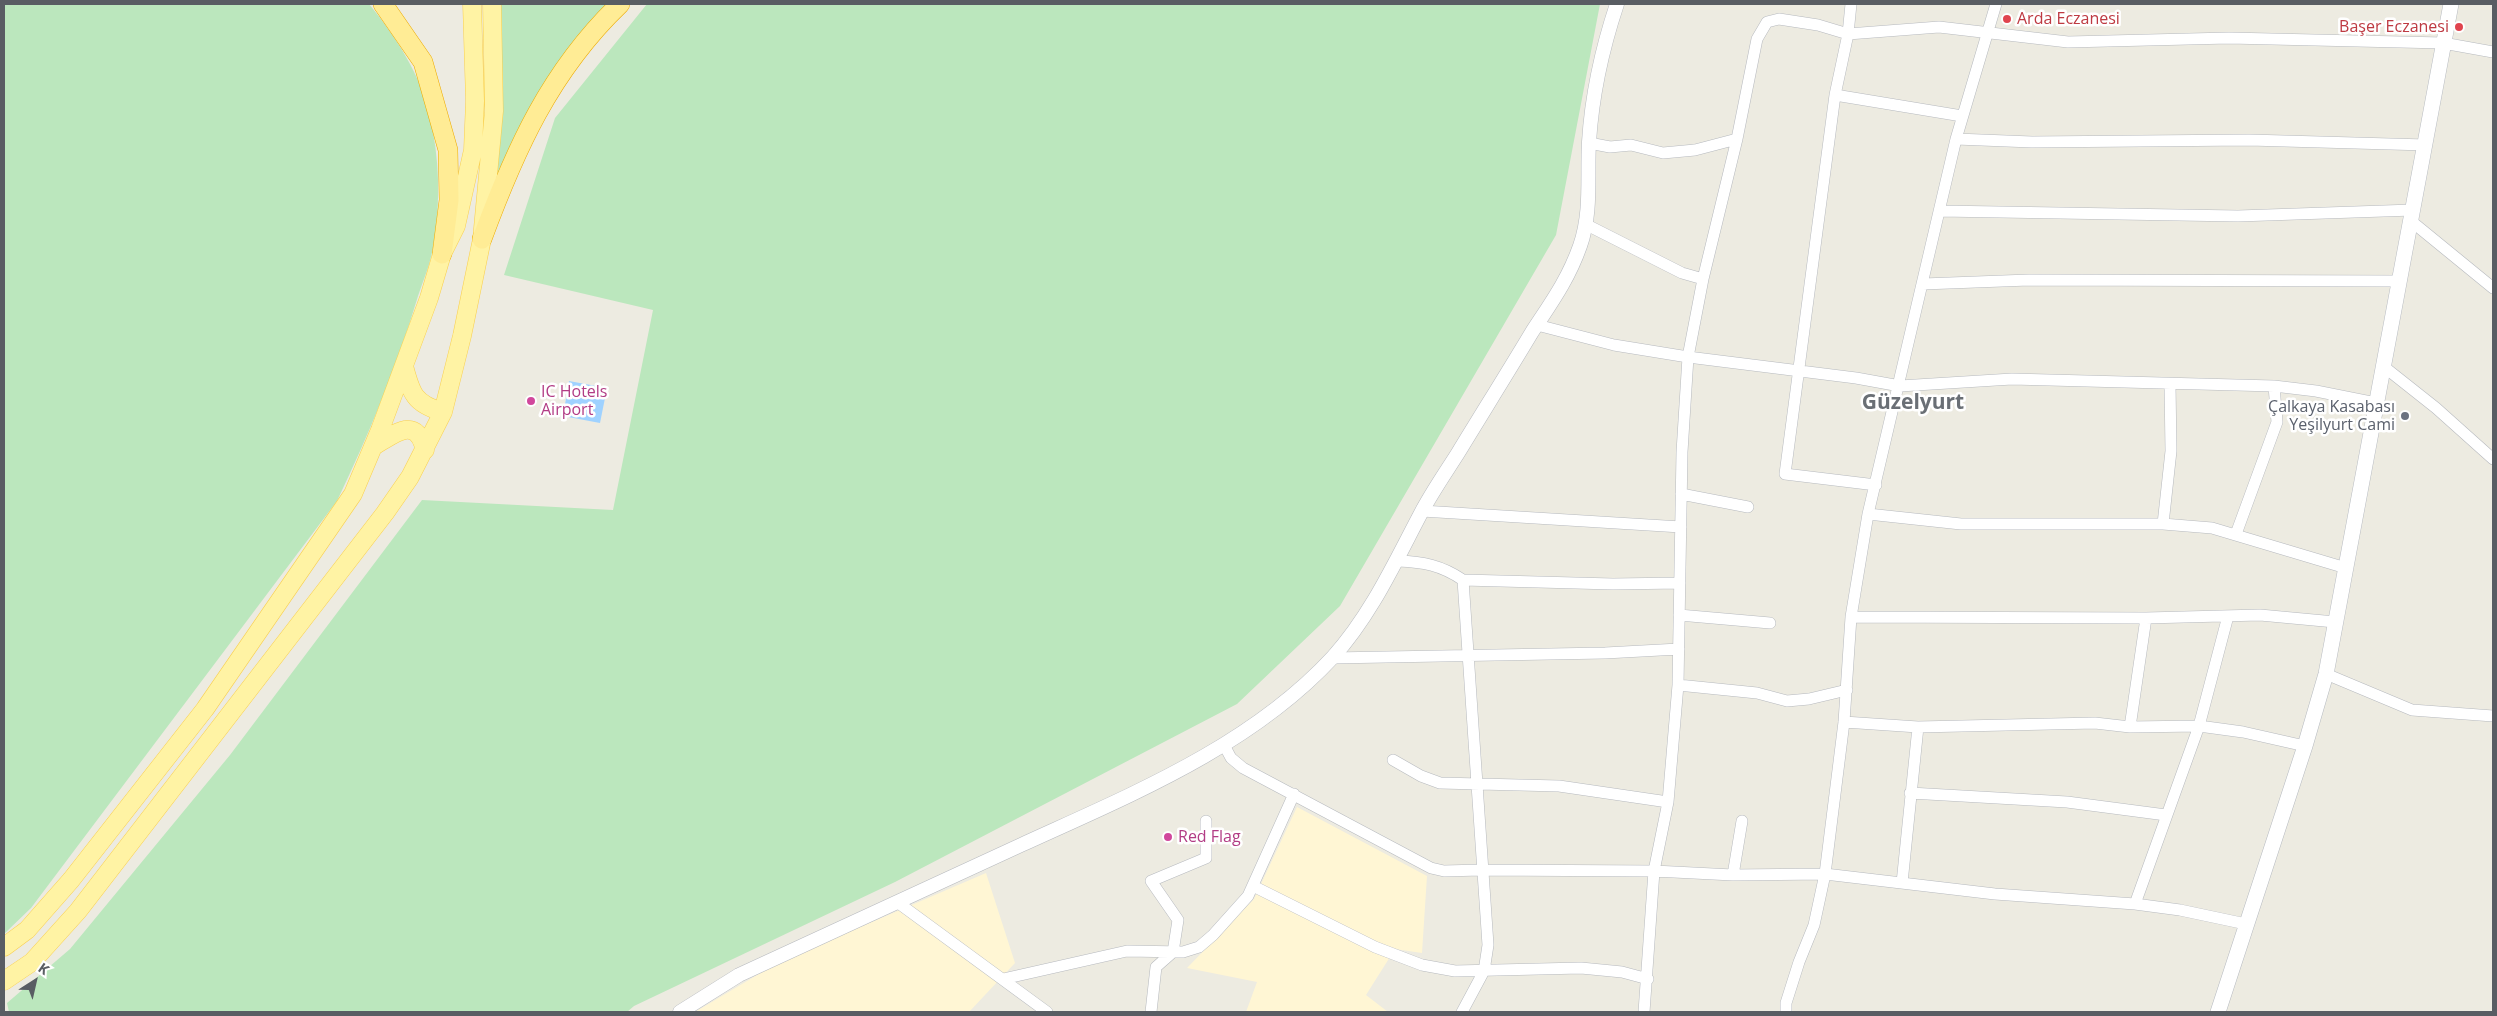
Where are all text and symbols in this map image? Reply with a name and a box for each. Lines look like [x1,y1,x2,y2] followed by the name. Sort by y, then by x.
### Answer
[2017,9,2120,29] place label: Arda Eczanesi
[2001,13,2013,25] marker: Arda Eczanesi
[2339,17,2449,37] place label: Başer Eczanesi
[2453,21,2465,33] marker: Başer Eczanesi
[541,382,607,420] place label: IC Hotels Airport
[1862,390,1964,416] district label: Güzelyurt
[525,395,537,407] marker: IC Hotels Airport
[2268,397,2395,435] place label: Çalkaya Kasabası Yeşilyurt Cami
[2399,410,2411,422] marker: Çalkaya Kasabası Yeşilyurt Cami
[1178,827,1241,847] place label: Red Flag
[1162,831,1174,843] marker: Red Flag
[10,956,60,1006] north arrow
[35,958,53,979] text: K

